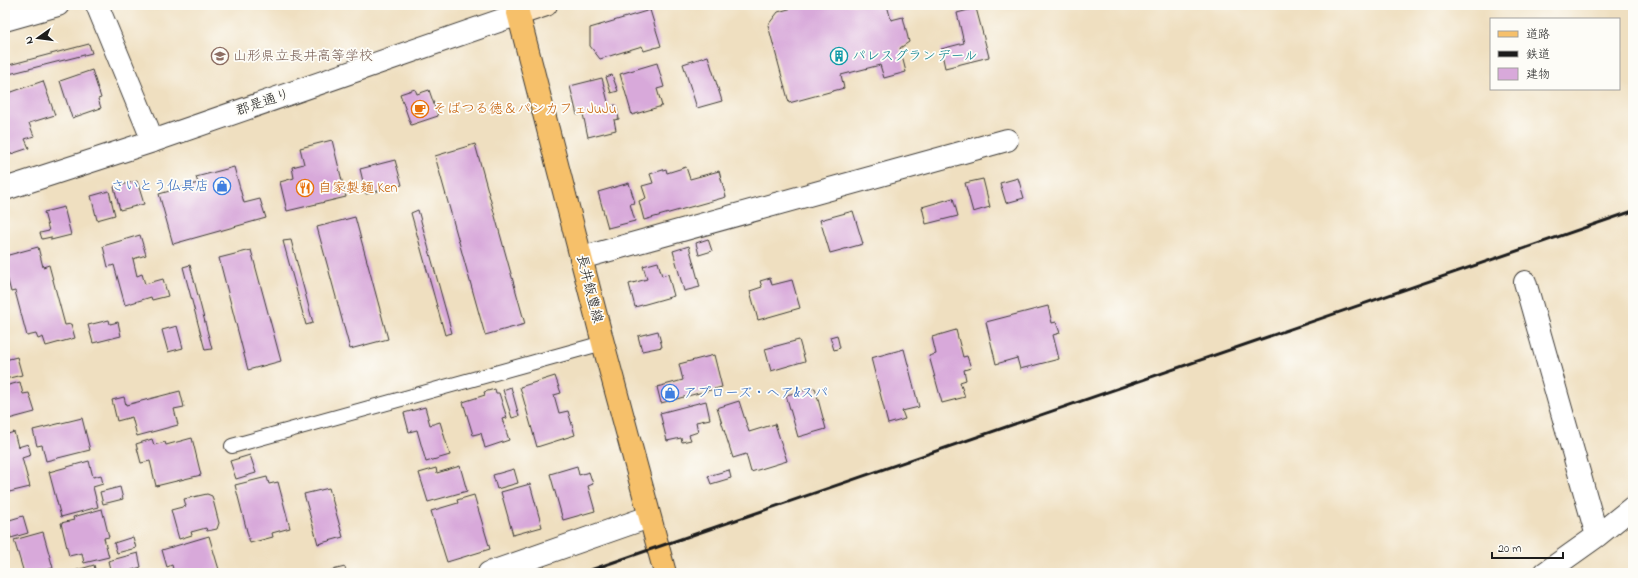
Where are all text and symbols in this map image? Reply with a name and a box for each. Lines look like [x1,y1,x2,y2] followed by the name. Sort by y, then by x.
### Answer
[18,18,58,58] north arrow
[1490,18,1620,90] legend
[1526,26,1550,44] text: 道路
[21,35,38,46] text: N
[210,46,230,66] school or university icon: 山形県立長井高等学校
[233,46,373,67] place label: 山形県立長井高等学校
[829,46,849,66] building icon: パレスグランデール
[852,46,978,67] place label: パレスグランデール
[1526,46,1550,64] text: 鉄道
[1526,66,1550,84] text: 建物
[233,84,293,122] street label: 郡是通り
[410,99,430,119] cafe icon: そばつる徳＆パンカフェJuJu
[433,99,617,120] place label: そばつる徳＆パンカフェJuJu
[111,176,209,197] place label: さいとう仏具店
[212,176,232,196] shop icon: さいとう仏具店
[295,178,315,198] restaurant icon: 自家製麺 Ken
[318,178,398,199] place label: 自家製麺 Ken
[570,252,608,326] street label: 長井飯豊線
[660,383,680,403] shop icon: アプローズ・ヘア&スパ
[683,383,828,404] place label: アプローズ・ヘア&スパ
[1492,534,1563,560] scale bar
[1498,540,1521,558] text: 20 m

